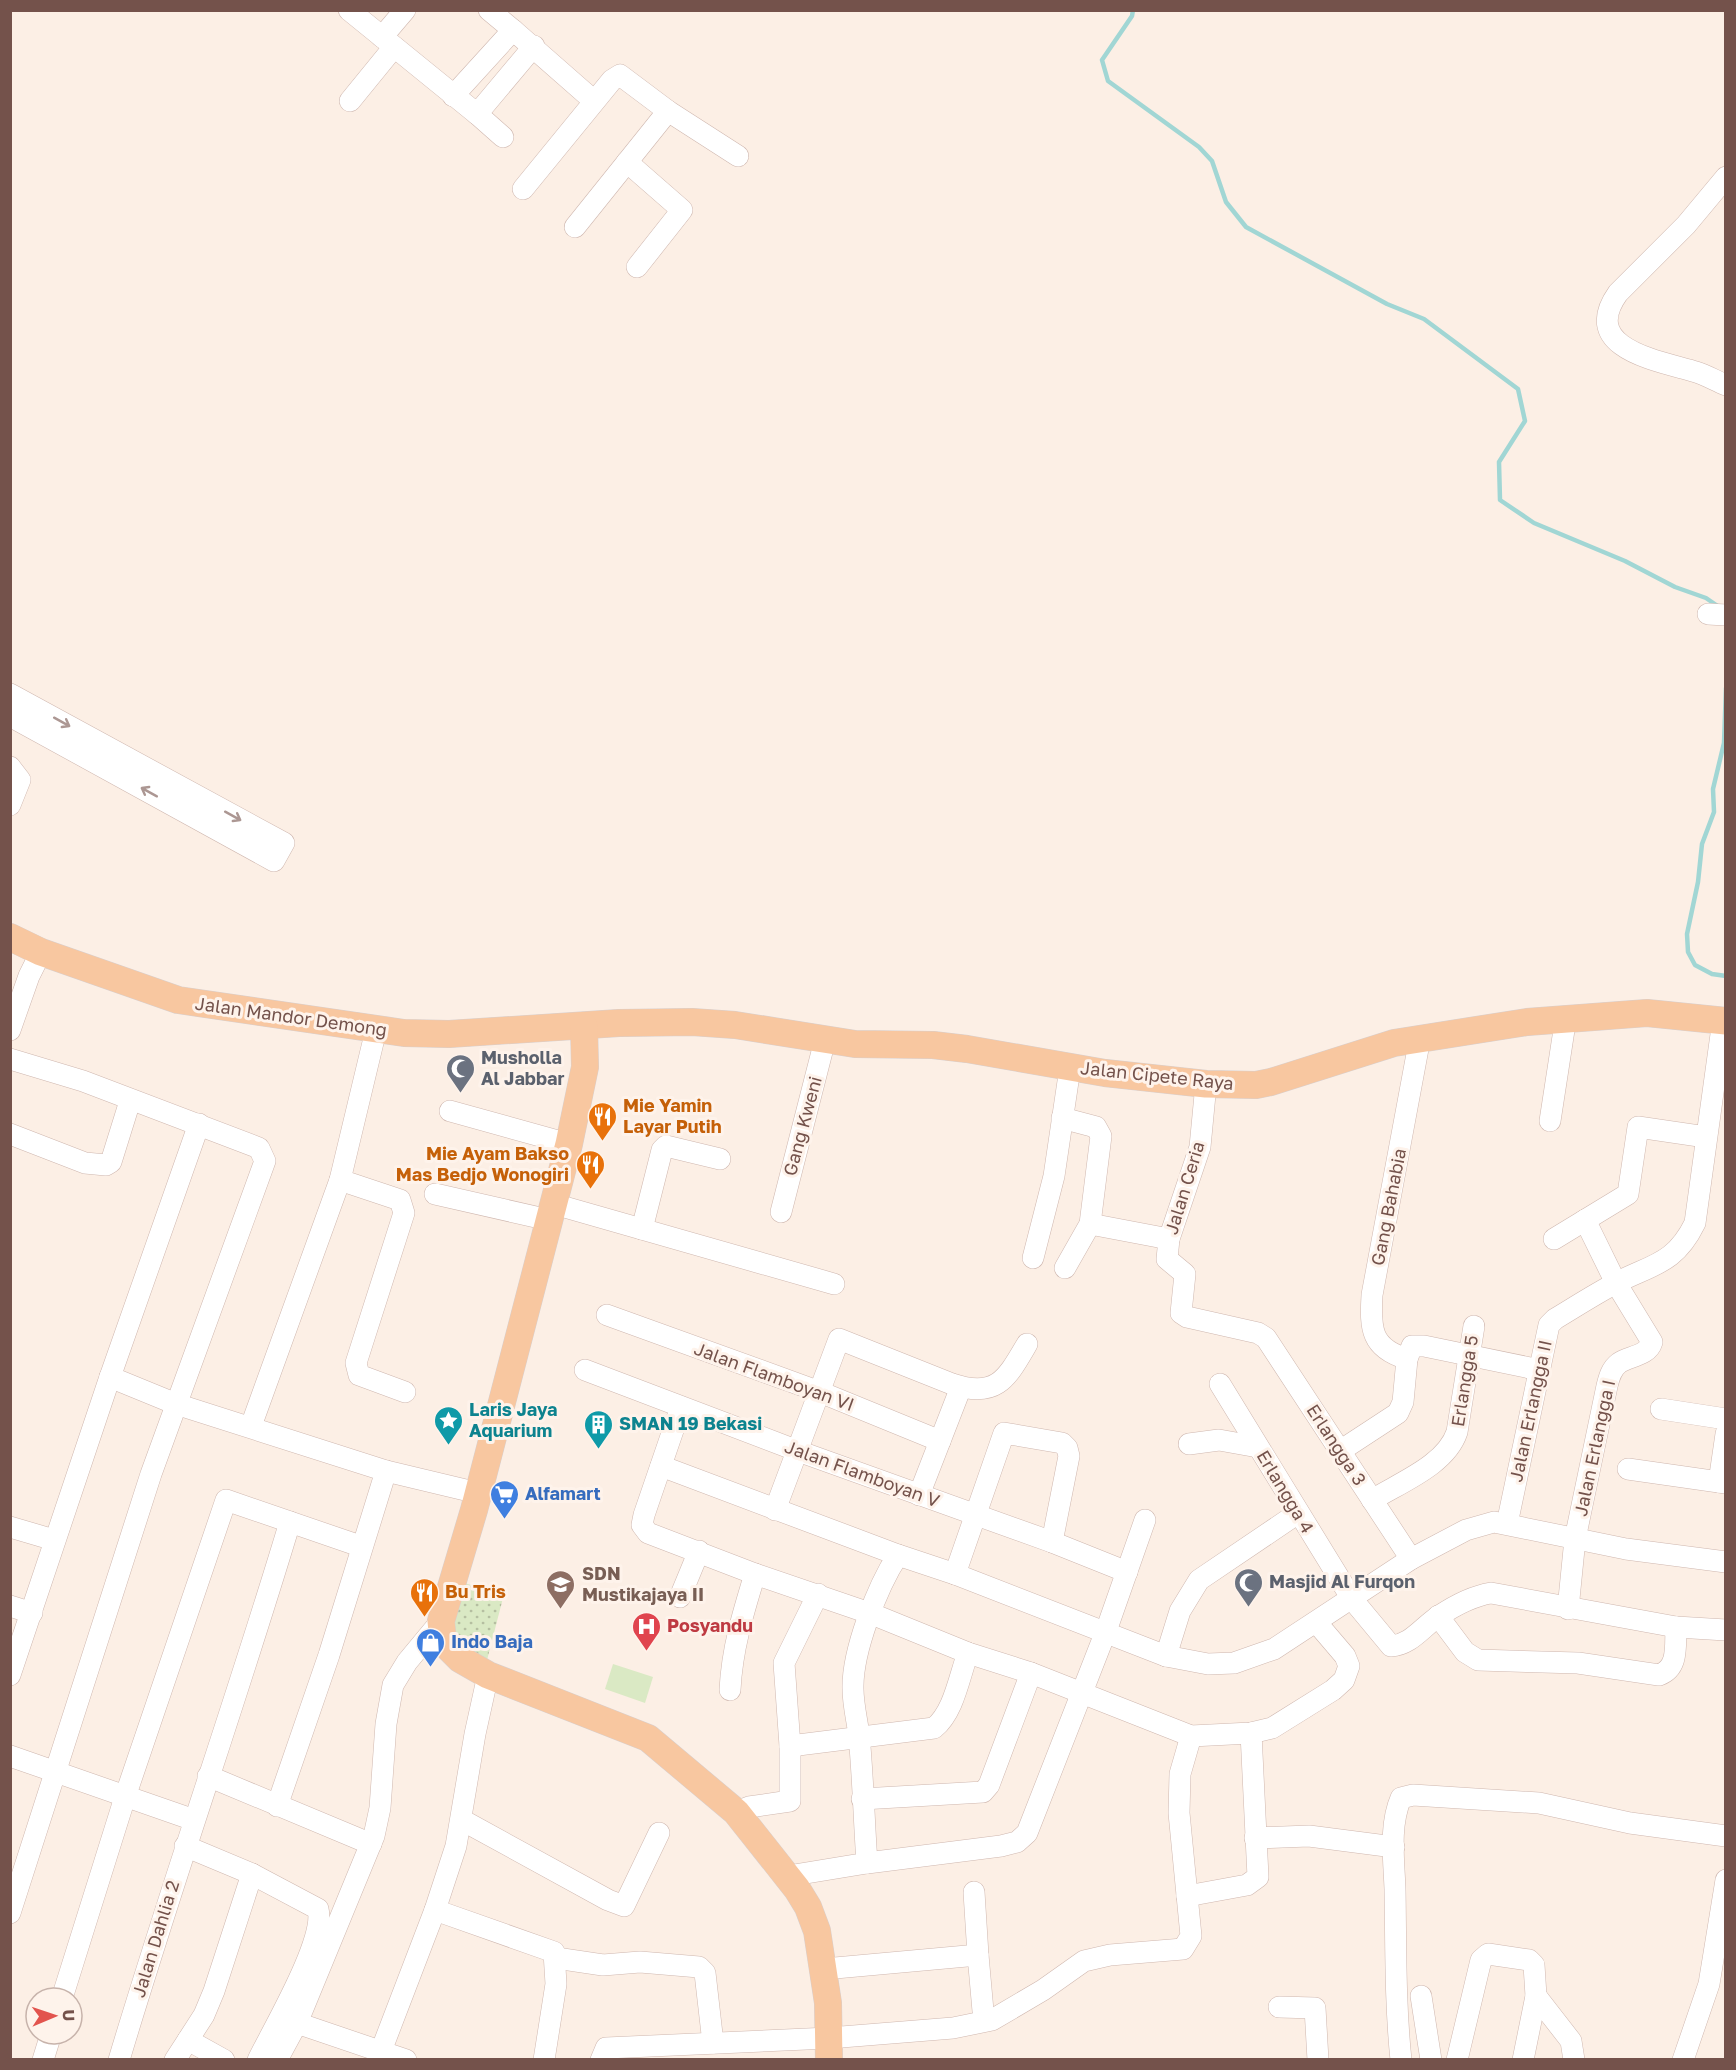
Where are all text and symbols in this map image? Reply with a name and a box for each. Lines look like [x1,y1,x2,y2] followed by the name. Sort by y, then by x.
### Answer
[53,716,70,728] one-way arrow
[141,786,159,797] one-way arrow
[224,810,241,822] one-way arrow
[194,992,389,1040] street label: Jalan Mandor Demong
[481,1046,564,1089] place label: Musholla Al Jabbar
[444,1052,476,1094] mosque icon: Musholla Al Jabbar
[1079,1056,1235,1094] street label: Jalan Cipete Raya
[778,1074,826,1178] street label: Gang Kweni
[623,1094,722,1137] place label: Mie Yamin Layar Putih
[586,1100,618,1142] restaurant icon: Mie Yamin Layar Putih
[1159,1138,1209,1237] street label: Jalan Ceria
[396,1142,569,1185] place label: Mie Ayam Bakso Mas Bedjo Wonogiri
[1366,1146,1410,1267] street label: Gang Bahabia
[574,1148,606,1190] restaurant icon: Mie Ayam Bakso Mas Bedjo Wonogiri
[1446,1334,1482,1428] street label: Erlangga 5
[691,1337,857,1415] street label: Jalan Flamboyan VI
[1504,1338,1556,1484] street label: Jalan Erlangga II
[1569,1377,1619,1518] street label: Jalan Erlangga I
[469,1398,557,1441] place label: Laris Jaya Aquarium
[1302,1400,1371,1489] street label: Erlangga 3
[432,1404,464,1446] place icon: Laris Jaya Aquarium
[582,1408,614,1450] building icon: SMAN 19 Bekasi
[619,1412,762,1434] place label: SMAN 19 Bekasi
[782,1435,943,1511] street label: Jalan Flamboyan V
[1253,1446,1319,1537] street label: Erlangga 4
[488,1478,520,1520] supermarket icon: Alfamart
[525,1482,601,1504] place label: Alfamart
[582,1562,704,1605] place label: SDN Mustikajaya II
[1232,1566,1264,1608] mosque icon: Masjid Al Furqon
[545,1568,577,1610] school or university icon: SDN Mustikajaya II
[1269,1570,1415,1592] place label: Masjid Al Furqon
[408,1576,440,1618] restaurant icon: Bu Tris
[445,1580,506,1602] place label: Bu Tris
[630,1610,662,1652] hospital icon: Posyandu
[667,1614,753,1636] place label: Posyandu
[414,1626,446,1668] shop icon: Indo Baja
[451,1630,533,1652] place label: Indo Baja
[127,1878,183,2000] street label: Jalan Dahlia 2
[24,1986,84,2046] north arrow
[59,2009,79,2022] text: U

